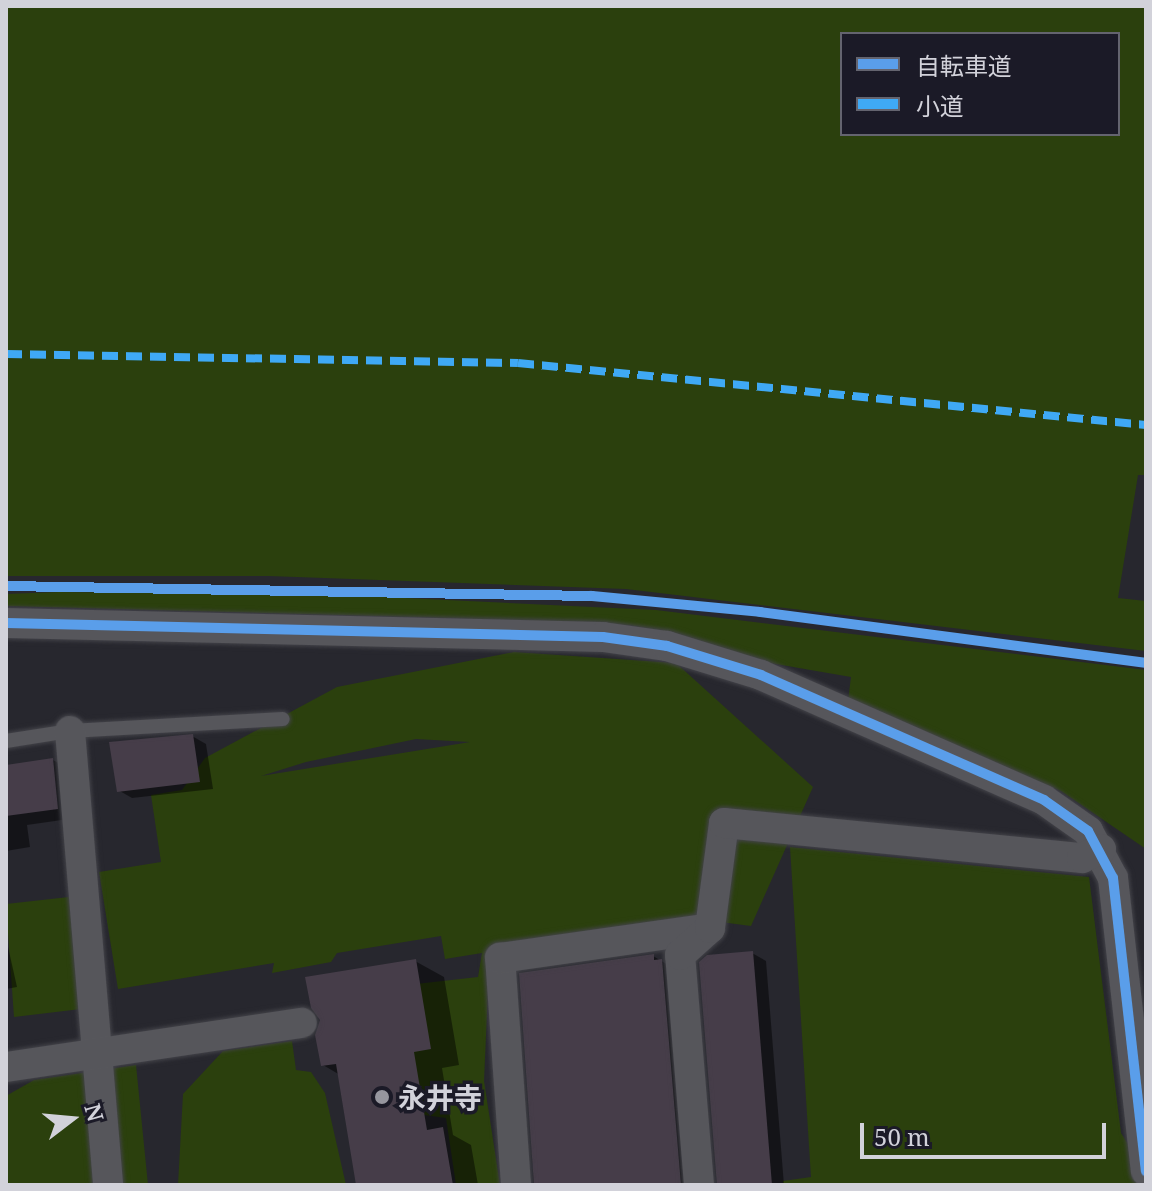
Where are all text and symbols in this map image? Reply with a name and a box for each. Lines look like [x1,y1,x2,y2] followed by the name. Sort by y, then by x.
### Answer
[840,32,1120,136] legend
[916,49,1012,82] text: 自転車道
[916,89,964,122] text: 小道
[32,1079,112,1159] north arrow
[398,1080,482,1114] place label: 永井寺
[373,1088,391,1106] marker: 永井寺
[78,1100,112,1125] text: N
[864,1107,1110,1157] scale bar
[874,1120,930,1153] text: 50 m

